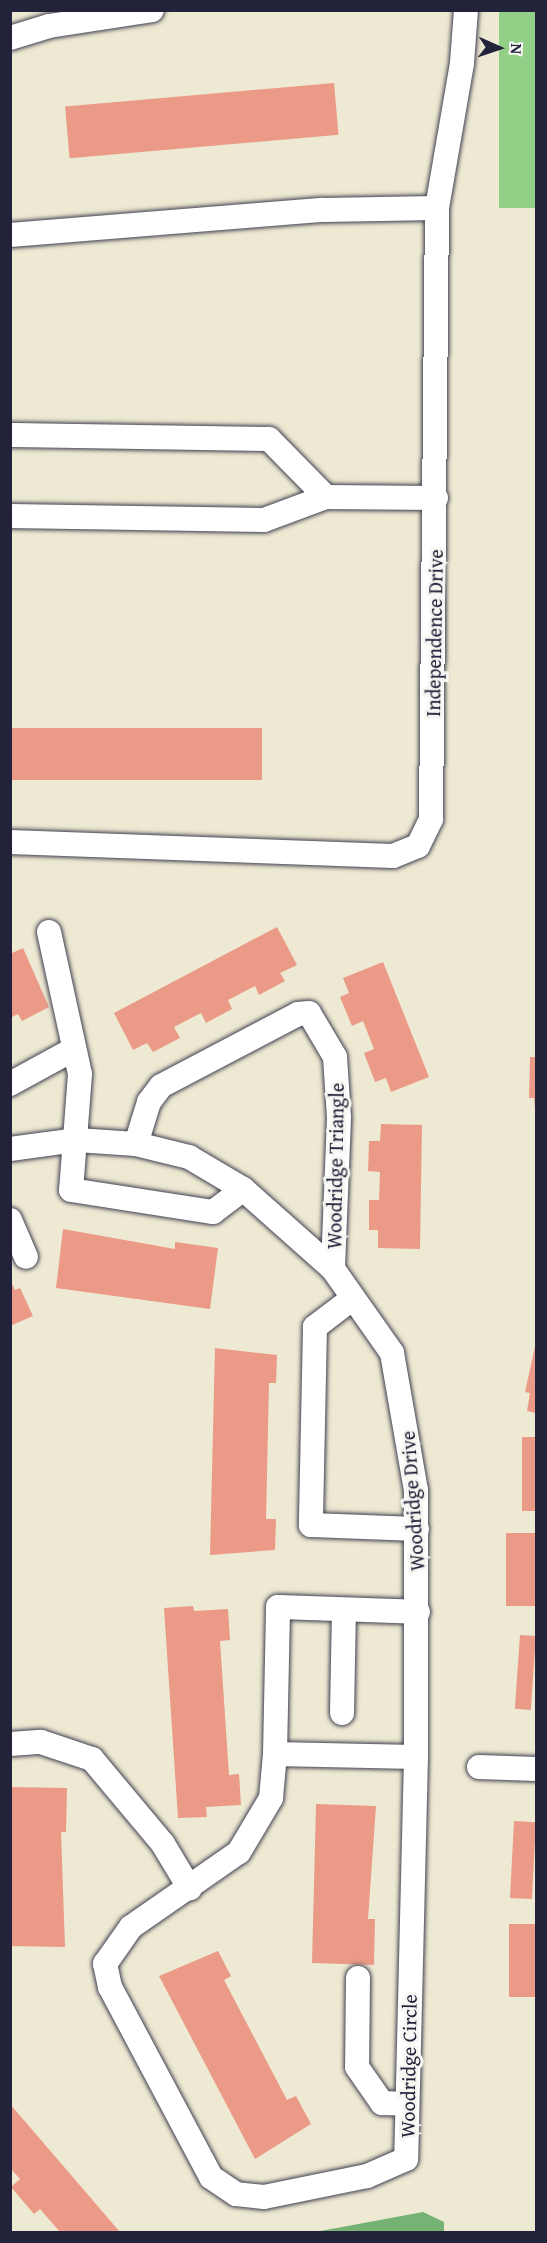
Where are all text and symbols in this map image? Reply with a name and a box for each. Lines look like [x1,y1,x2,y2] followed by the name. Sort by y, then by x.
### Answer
[469,18,529,78] north arrow
[505,43,529,55] text: N
[421,549,447,717] street label: Independence Drive
[322,1083,348,1249] street label: Woodridge Triangle
[395,1430,429,1572] street label: Woodridge Drive
[395,1994,421,2138] street label: Woodridge Circle

